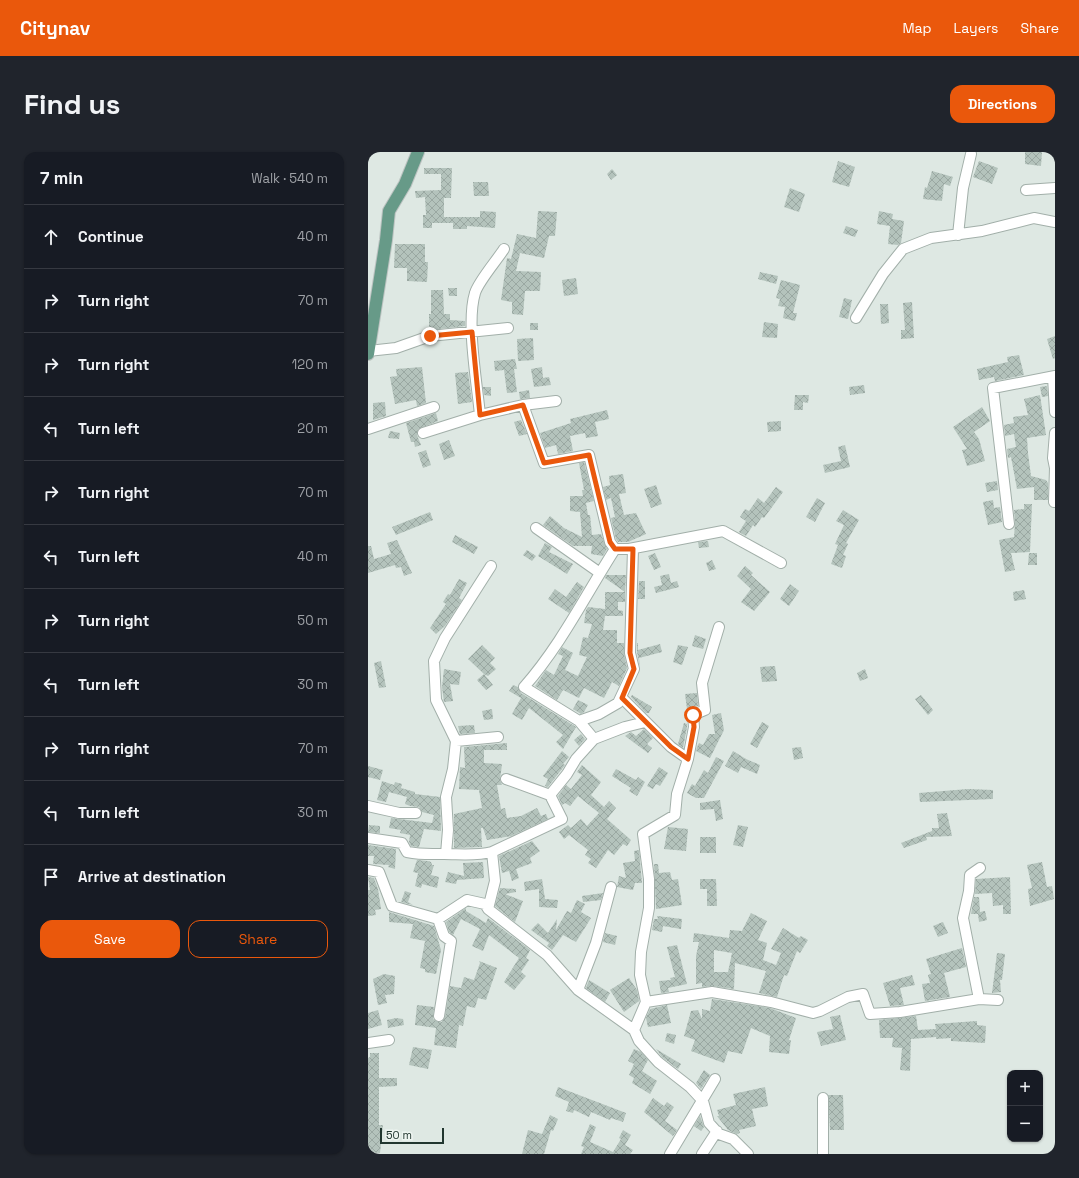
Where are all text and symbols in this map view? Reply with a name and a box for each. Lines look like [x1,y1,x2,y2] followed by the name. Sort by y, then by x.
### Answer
[20,16,90,41] text: Citynav
[902,19,932,37] text: Map
[954,19,998,37] text: Layers
[1020,19,1059,37] text: Share
[950,85,1055,123] button: Directions
[24,86,121,122] text: Find us
[40,167,83,189] text: 7 min
[251,170,328,187] text: Walk · 540 m
[40,226,62,248] icon: ahead
[78,227,144,246] text: Continue
[297,228,328,245] text: 40 m
[40,290,62,312] icon: right
[78,291,149,310] text: Turn right
[298,292,328,309] text: 70 m
[421,327,439,345] route end
[40,354,62,376] icon: right
[78,355,149,374] text: Turn right
[292,356,328,373] text: 120 m
[40,418,62,440] icon: left
[78,419,140,438] text: Turn left
[297,420,328,437] text: 20 m
[40,482,62,504] icon: right
[78,483,149,502] text: Turn right
[298,484,328,501] text: 70 m
[40,546,62,568] icon: left
[78,547,140,566] text: Turn left
[297,548,328,565] text: 40 m
[40,610,62,632] icon: right
[78,611,149,630] text: Turn right
[297,612,328,629] text: 50 m
[40,674,62,696] icon: left
[78,675,140,694] text: Turn left
[297,676,328,693] text: 30 m
[684,706,702,724] route start
[40,738,62,760] icon: right
[78,739,149,758] text: Turn right
[298,740,328,757] text: 70 m
[40,802,62,824] icon: left
[78,803,140,822] text: Turn left
[297,804,328,821] text: 30 m
[40,866,62,888] icon: arrive
[78,867,226,886] text: Arrive at destination
[40,920,180,958] button: Save
[188,920,328,958] button: Share
[1007,1070,1043,1142] map controls
[1007,1070,1043,1106] button: +
[1007,1106,1043,1142] button: −
[380,1126,444,1145] scale bar
[386,1128,412,1142] text: 50 m

